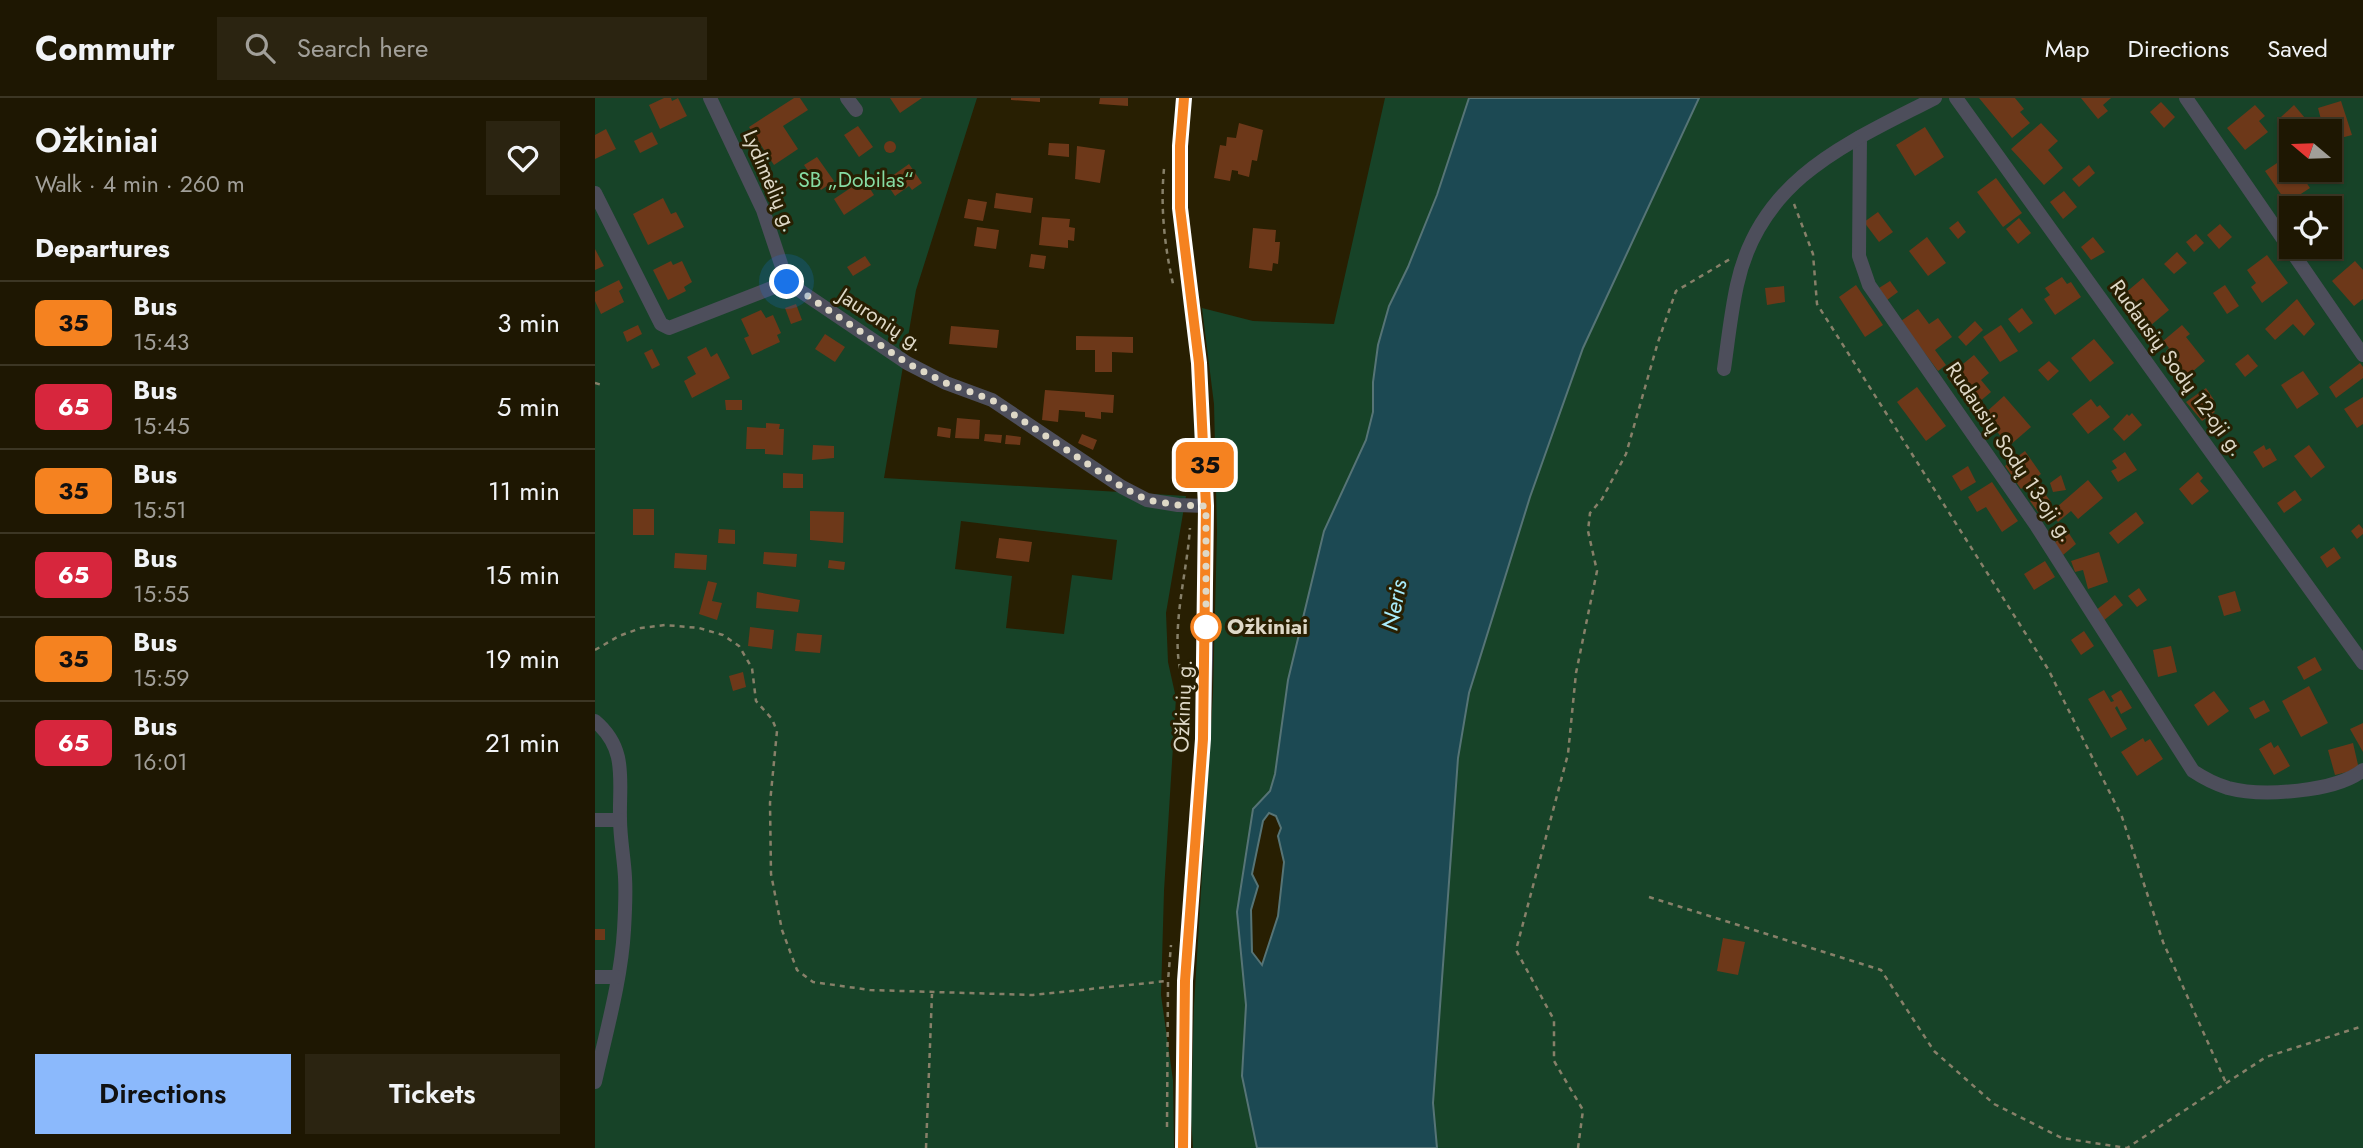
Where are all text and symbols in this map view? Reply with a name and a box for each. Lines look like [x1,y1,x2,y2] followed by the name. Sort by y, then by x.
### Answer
[217,17,707,80] search box
[35,25,175,72] text: Commutr
[241,29,279,67] icon: search
[297,29,428,67] text: Search here
[2045,31,2090,66] text: Map
[2128,31,2229,66] text: Directions
[2267,31,2328,66] text: Saved
[35,117,158,164] text: Ožkiniai
[2279,119,2341,182] north arrow
[2279,119,2342,259] map controls
[486,121,560,195] button: heart
[735,125,805,237] street label: Lydimėlių g.
[798,165,914,195] park label: SB „Dobilas“
[35,167,245,201] text: Walk · 4 min · 260 m
[2279,196,2342,259] button: locate
[35,229,170,267] text: Departures
[769,264,804,299] your location
[2103,273,2251,463] street label: Rudausių Sodų 12-oji g.
[830,279,930,359] street label: Jauronių g.
[133,287,177,325] text: Bus
[497,304,560,342] text: 3 min
[58,305,89,340] text: 35
[133,325,189,359] text: 15:43
[1938,356,2082,548] street label: Rudausių Sodų 13-oji g.
[133,371,177,409] text: Bus
[497,388,560,426] text: 5 min
[58,389,89,424] text: 65
[133,409,190,443] text: 15:45
[1173,442,1237,488] line badge: 35
[1190,447,1220,482] text: 35
[133,455,177,493] text: Bus
[488,472,560,510] text: 11 min
[58,473,89,508] text: 35
[133,493,187,527] text: 15:51
[133,539,177,577] text: Bus
[485,556,560,594] text: 15 min
[58,557,89,592] text: 65
[1372,576,1416,633] water label: Neris
[133,577,189,611] text: 15:55
[1191,612,1221,642] marker: Ožkiniai
[1227,612,1308,642] place label: Ožkiniai
[133,623,177,661] text: Bus
[485,640,560,678] text: 19 min
[58,641,89,676] text: 35
[1166,659,1200,753] street label: Ožkinių g.
[133,661,189,695] text: 15:59
[133,707,177,745] text: Bus
[485,724,560,762] text: 21 min
[58,725,89,760] text: 65
[133,745,188,779] text: 16:01
[35,1054,291,1134] button: Directions
[305,1054,560,1134] button: Tickets

